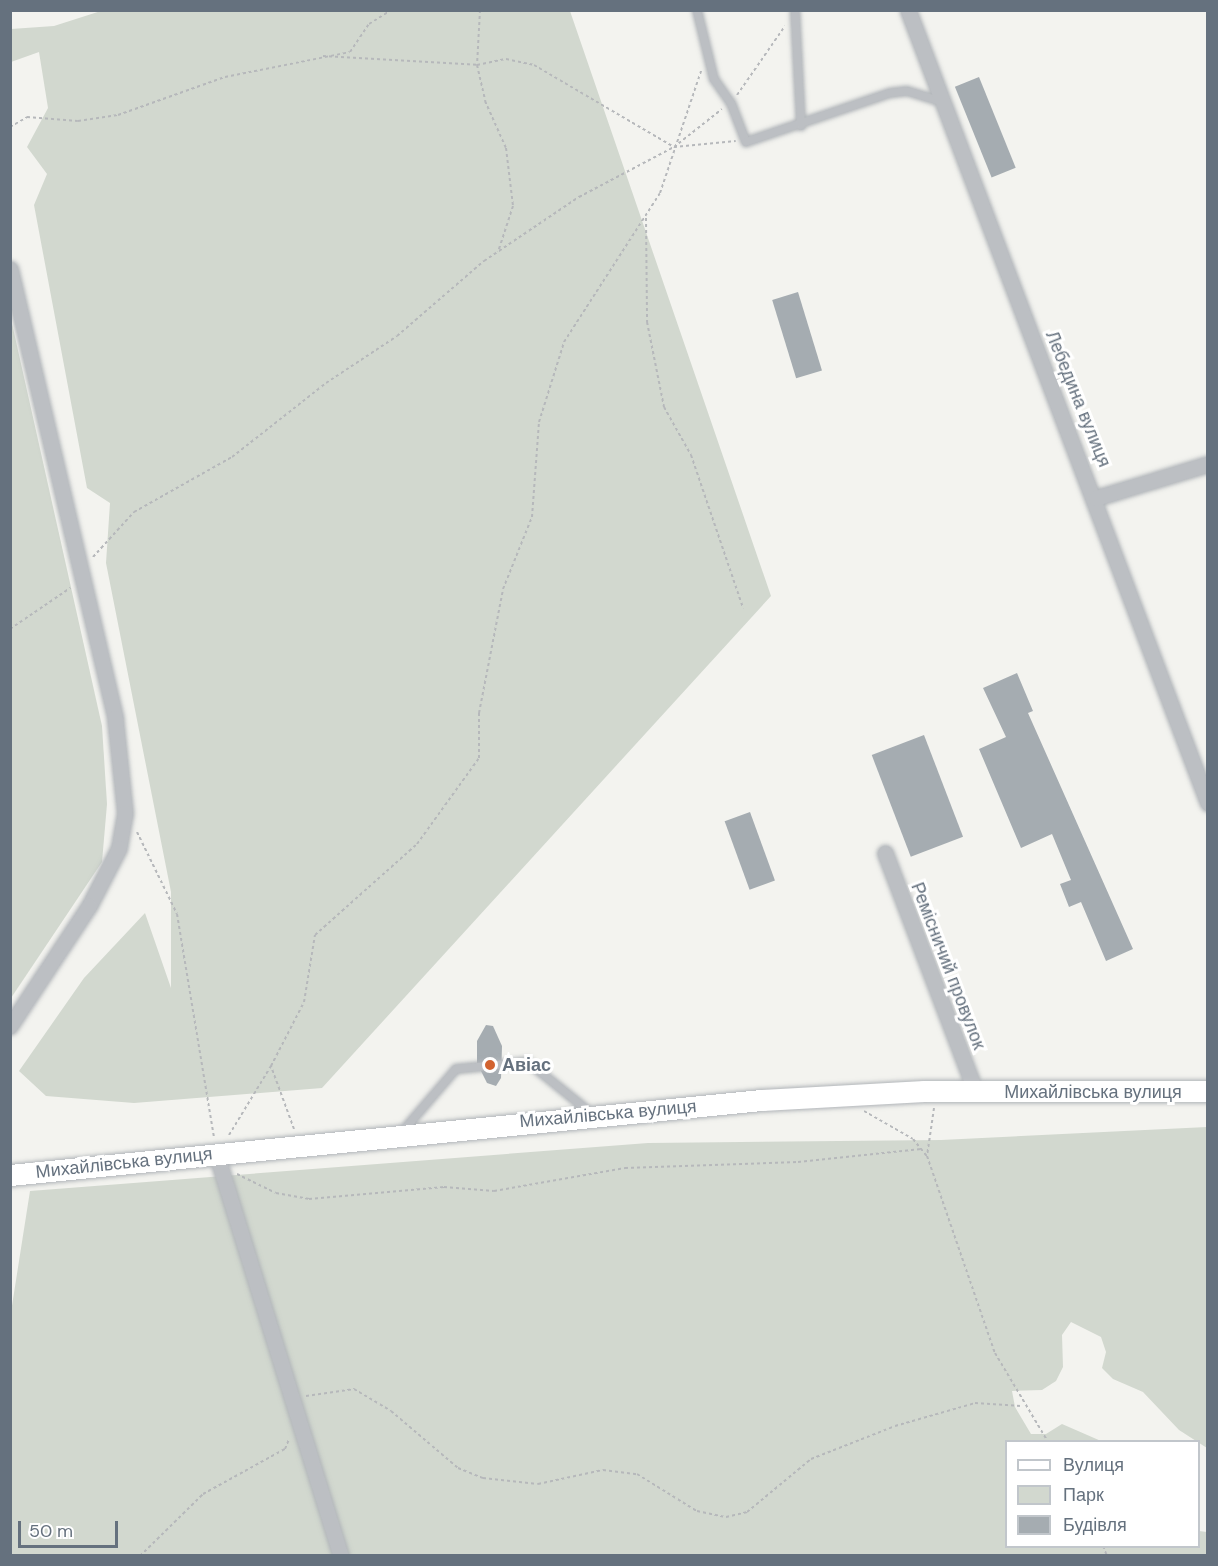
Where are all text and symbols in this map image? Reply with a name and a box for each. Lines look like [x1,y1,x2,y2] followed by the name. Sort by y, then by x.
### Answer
[1041,328,1115,470] street label: Лебедина вулиця
[906,880,990,1052] street label: Ремісничий провулок
[502,1054,551,1076] place label: Авіас
[483,1058,497,1072] marker: Авіас
[1004,1081,1182,1103] street label: Михайлівська вулиця
[519,1096,697,1132] street label: Михайлівська вулиця
[35,1143,213,1183] street label: Михайлівська вулиця
[1005,1440,1200,1548] legend
[1063,1453,1124,1477] text: Вулиця
[1063,1483,1104,1507] text: Парк
[21,1509,122,1547] scale bar
[1063,1513,1127,1537] text: Будівля
[29,1519,73,1543] text: 50 m

